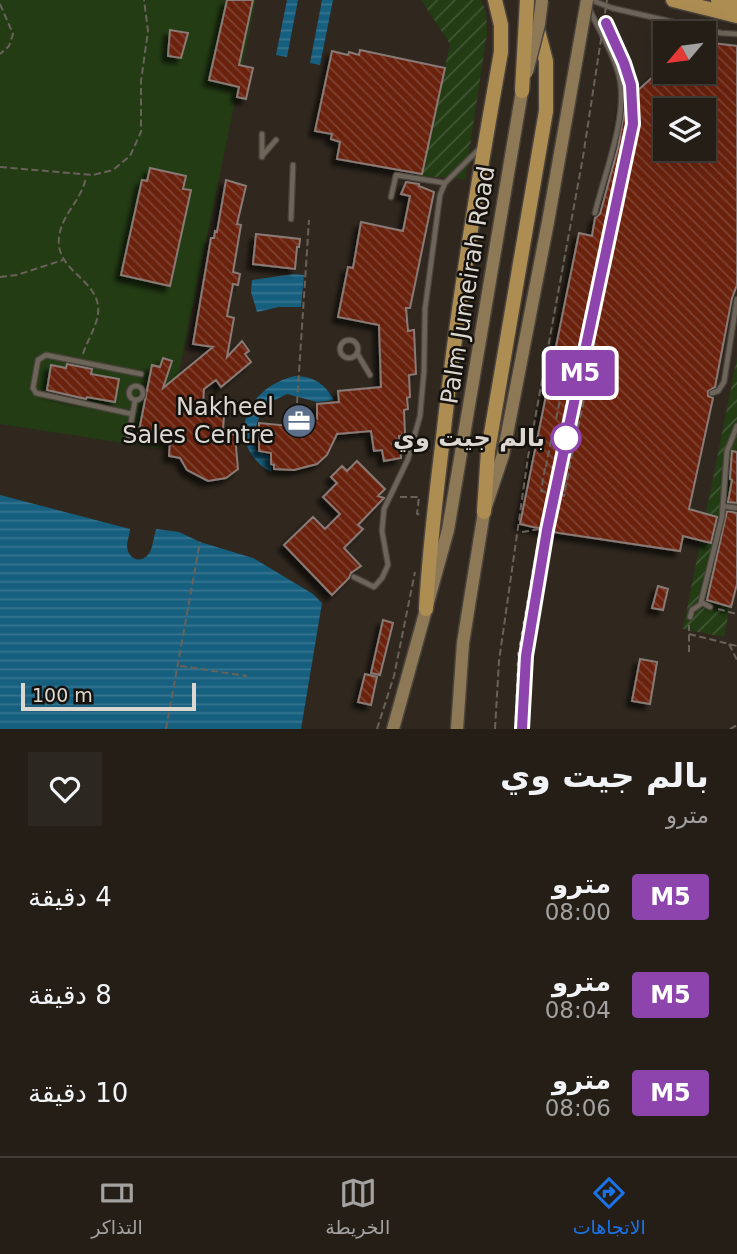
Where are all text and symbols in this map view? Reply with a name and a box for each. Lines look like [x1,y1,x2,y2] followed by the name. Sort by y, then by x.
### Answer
[653,21,716,84] north arrow
[653,21,716,161] map controls
[653,98,716,161] button: layers
[435,164,501,406] street label: Palm Jumeirah Road
[548,350,612,396] line badge: M5
[560,359,600,387] text: M5
[122,393,274,449] place label: Nakheel Sales Centre
[280,402,318,440] office icon: Nakheel Sales Centre
[551,423,581,453] marker: بالم جيت وي
[393,424,545,452] place label: بالم جيت وي
[21,680,196,712] scale bar
[32,684,93,706] text: 100 m
[28,752,102,826] button: heart
[500,756,709,795] text: بالم جيت وي
[666,802,709,828] text: مترو
[552,869,611,899] text: مترو
[28,882,112,912] text: 4 دقيقة
[650,883,691,911] text: M5
[545,899,611,925] text: 08:00
[552,967,611,997] text: مترو
[28,980,112,1010] text: 8 دقيقة
[650,981,691,1009] text: M5
[545,997,611,1023] text: 08:04
[552,1065,611,1095] text: مترو
[28,1078,128,1108] text: 10 دقيقة
[650,1079,691,1107] text: M5
[545,1095,611,1121] text: 08:06
[91,1174,143,1238] tab: التذاكر
[325,1174,390,1238] tab: الخريطة
[573,1174,646,1238] tab: الاتجاهات

